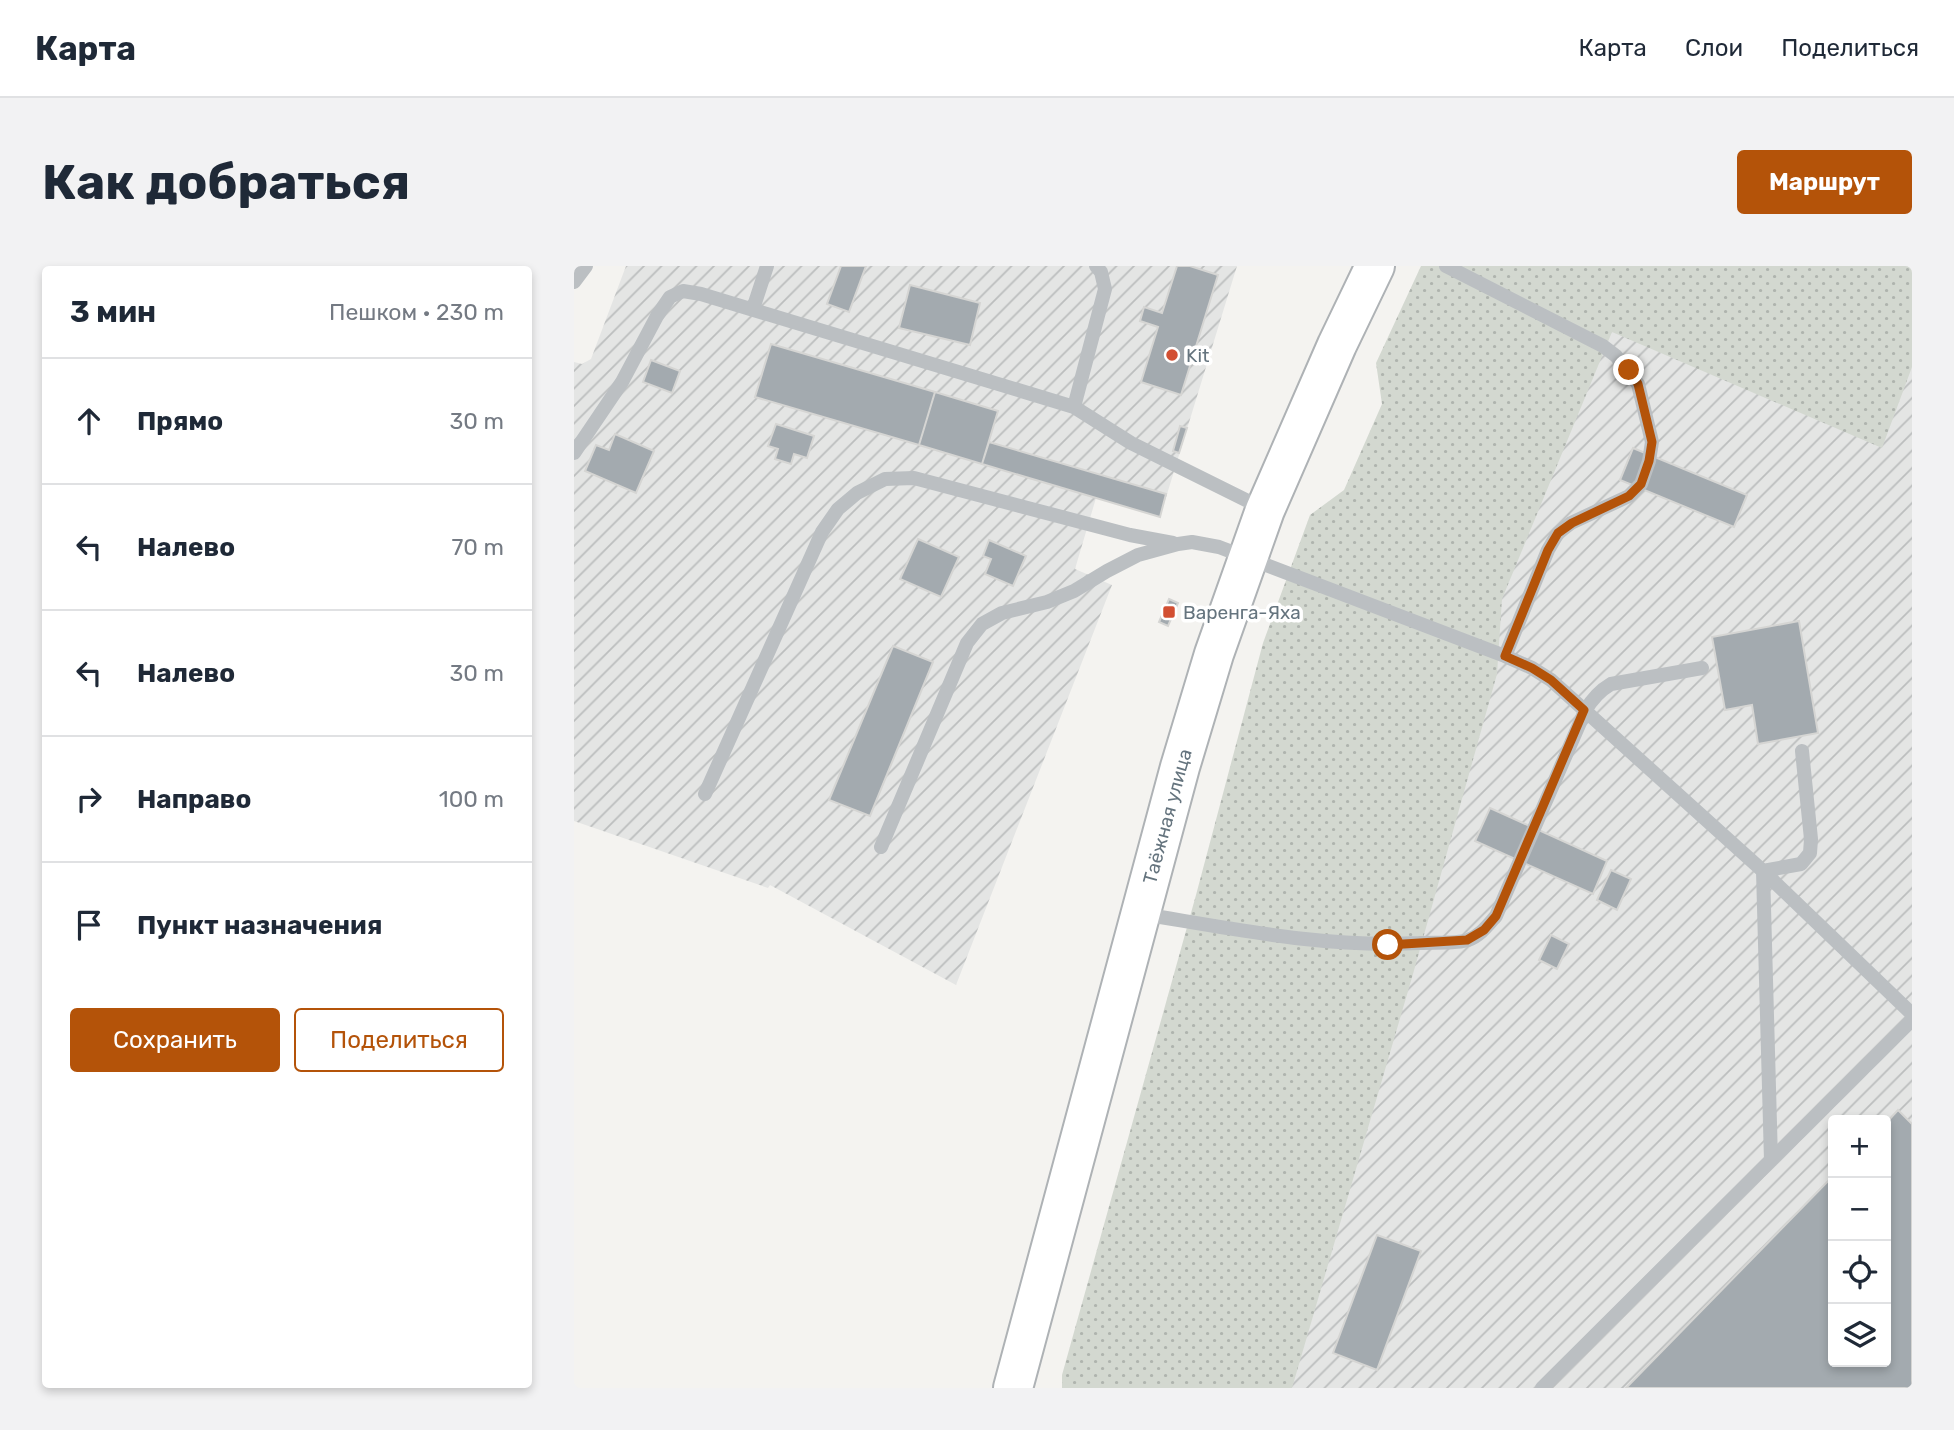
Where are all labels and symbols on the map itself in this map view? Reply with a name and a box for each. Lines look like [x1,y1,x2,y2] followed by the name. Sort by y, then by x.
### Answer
[1186,344,1210,367] place label: Kit
[1164,347,1180,363] marker: Kit
[1613,354,1644,385] route end
[1183,601,1301,624] place label: Варенга-Яха
[1161,604,1177,620] marker: Варенга-Яха
[1138,746,1197,887] street label: Таёжная улица
[1372,929,1403,960] route start

